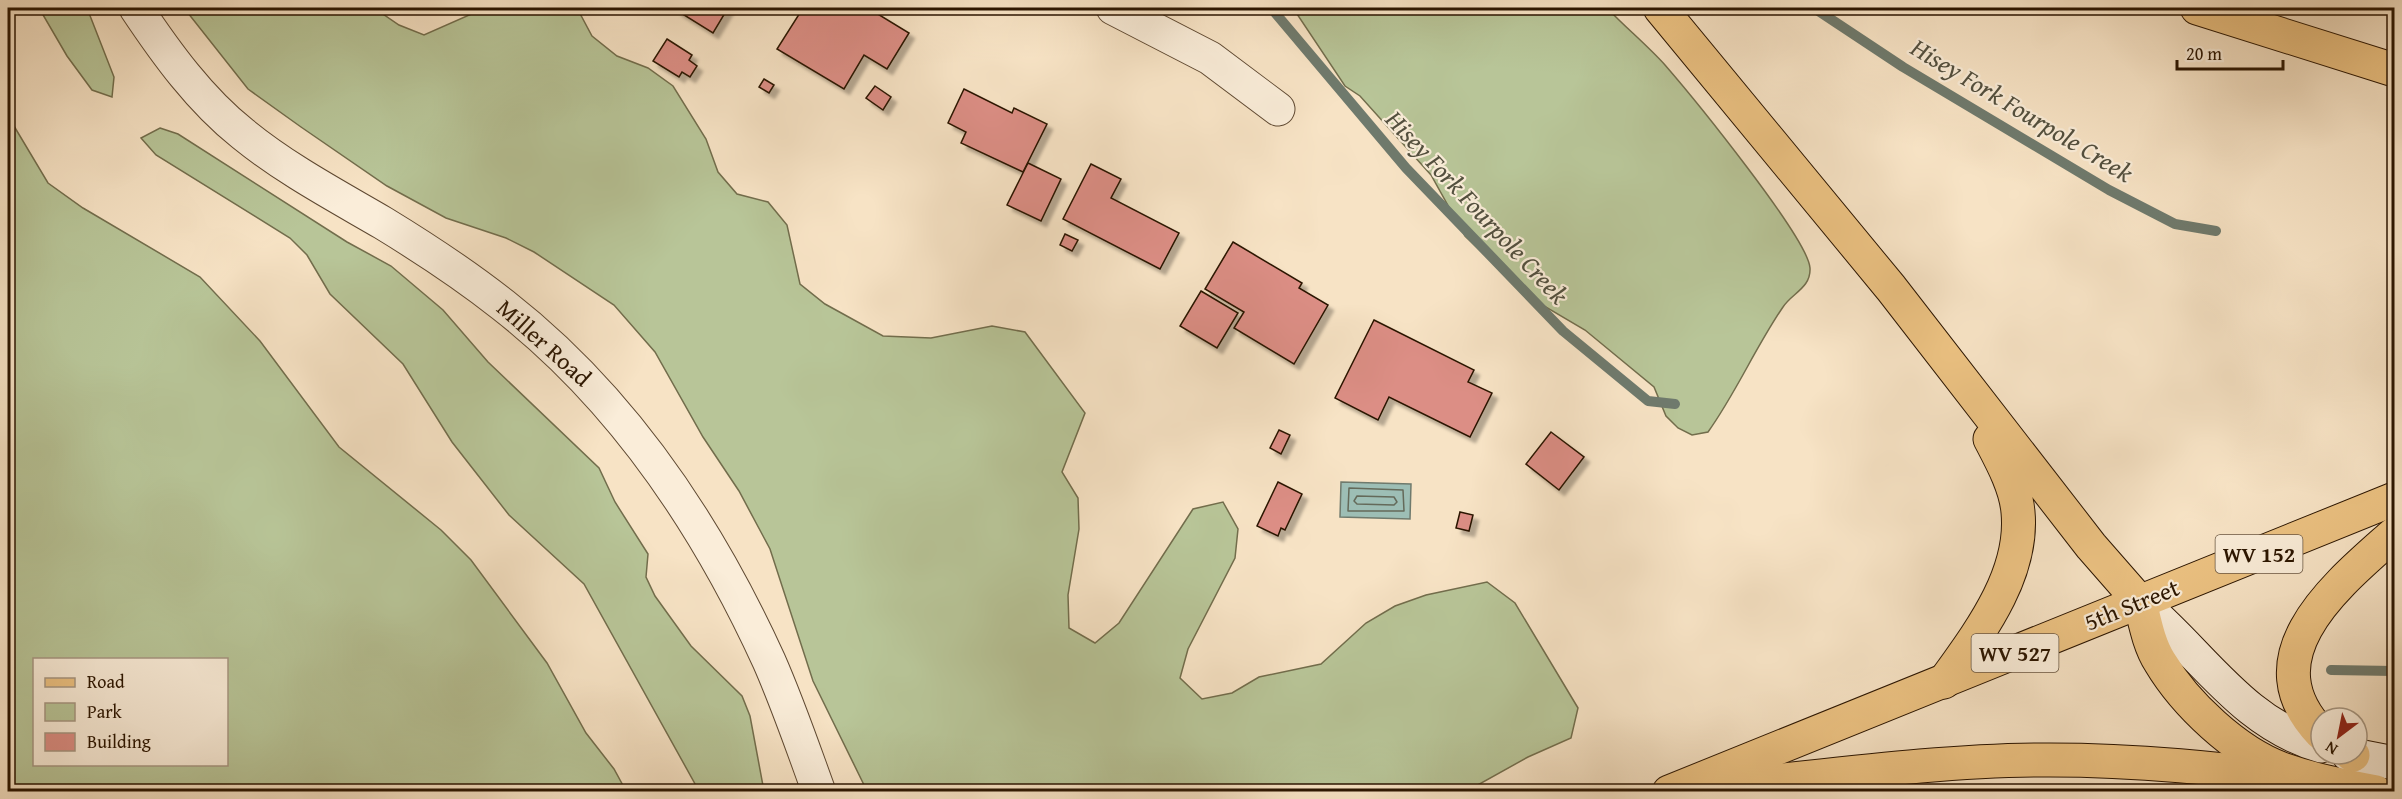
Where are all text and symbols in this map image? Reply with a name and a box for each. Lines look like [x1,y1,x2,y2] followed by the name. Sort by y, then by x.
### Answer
[1903,27,2141,192] water label: Hisey Fork Fourpole Creek
[2177,33,2284,71] scale bar
[2186,40,2222,67] text: 20 m
[1376,100,1578,313] water label: Hisey Fork Fourpole Creek
[489,291,599,395] street label: Miller Road
[2216,535,2302,573] road number: WV 152
[2079,569,2185,639] street label: 5th Street
[1972,634,2058,672] road number: WV 527
[33,658,228,766] legend
[87,668,125,695] text: Road
[87,698,123,725] text: Park
[2309,706,2369,766] north arrow
[87,728,151,755] text: Building
[2320,736,2342,762] text: N

